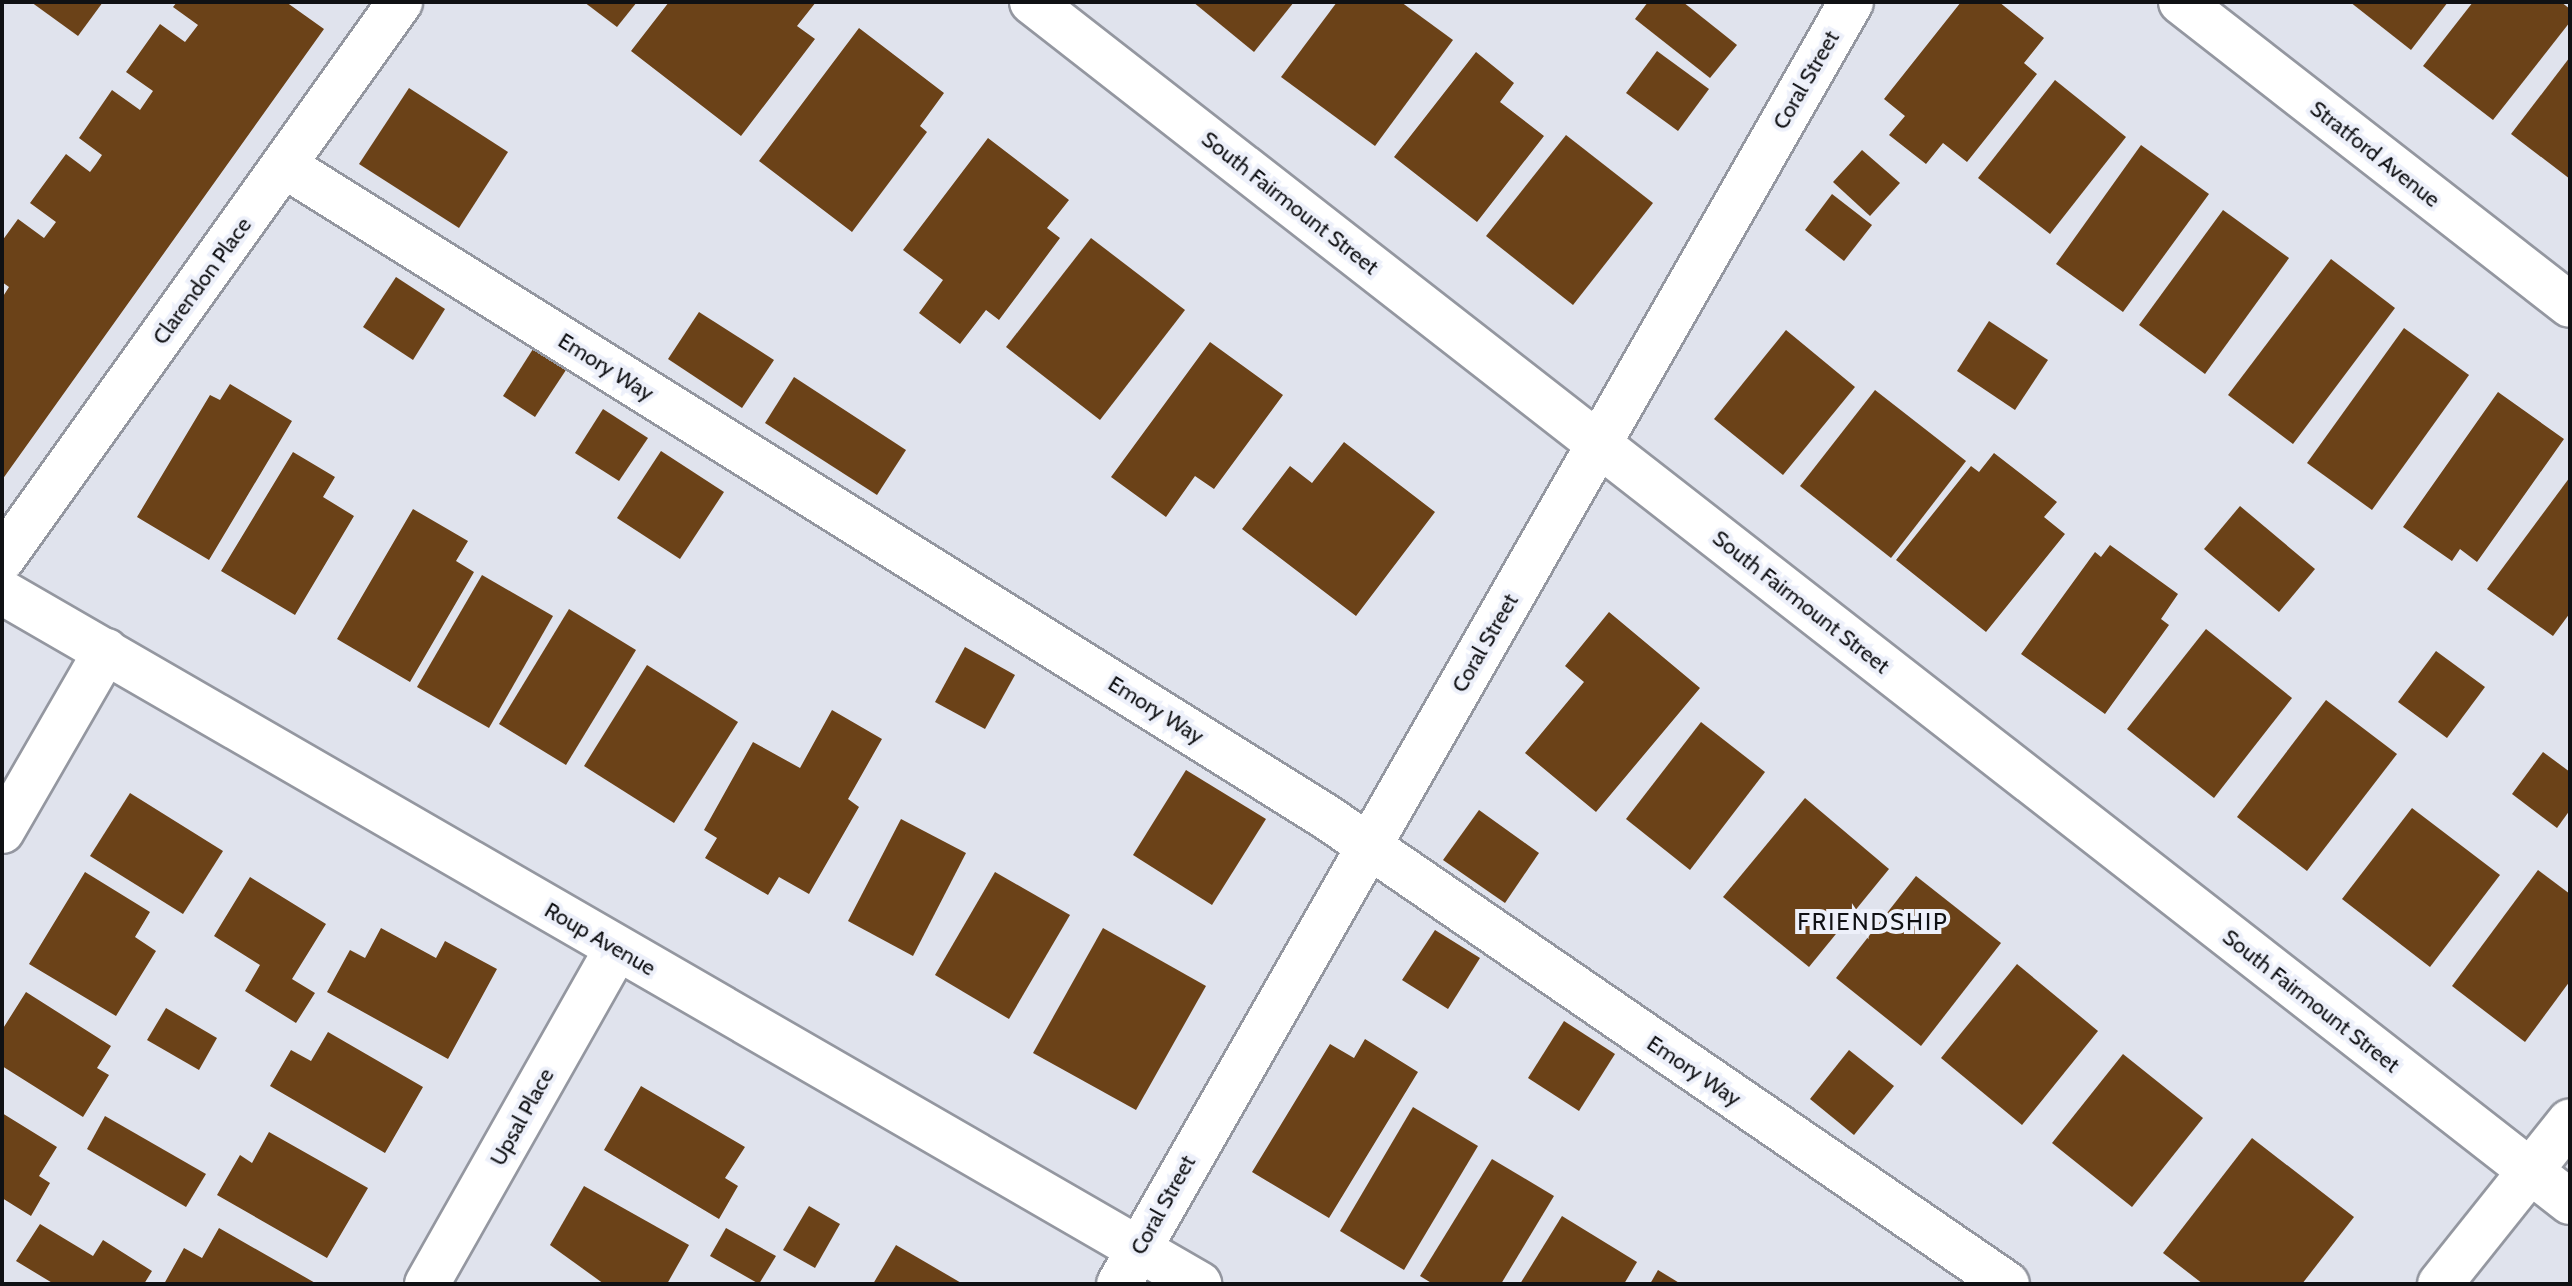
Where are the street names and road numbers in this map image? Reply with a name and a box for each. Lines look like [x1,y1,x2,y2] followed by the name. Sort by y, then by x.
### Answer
[1767,26,1845,134] street label: Coral Street
[2305,95,2445,213] street label: Stratford Avenue
[1196,126,1384,280] street label: South Fairmount Street
[147,212,257,350] street label: Clarendon Place
[553,327,659,407] street label: Emory Way
[1707,525,1895,679] street label: South Fairmount Street
[1446,589,1524,697] street label: Coral Street
[1103,670,1209,750] street label: Emory Way
[540,897,660,981] street label: Roup Avenue
[2217,924,2405,1078] street label: South Fairmount Street
[1642,1030,1746,1112] street label: Emory Way
[485,1064,559,1170] street label: Upsal Place
[1125,1151,1201,1259] street label: Coral Street

